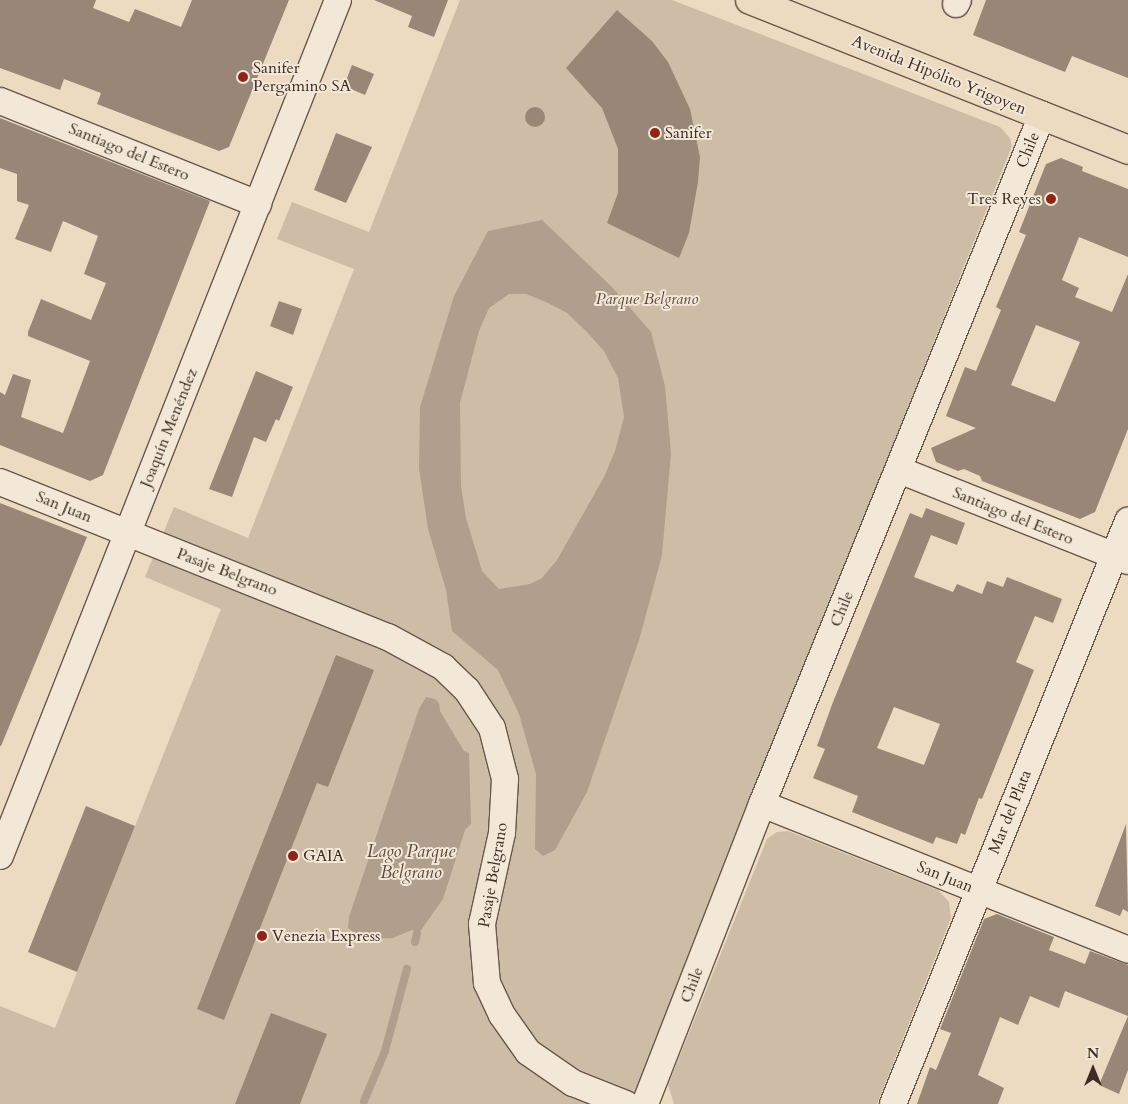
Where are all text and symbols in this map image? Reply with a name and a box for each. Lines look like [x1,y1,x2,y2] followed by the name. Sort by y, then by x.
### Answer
[849,31,1029,119] street label: Avenida Hipólito Yrigoyen
[253,58,351,96] place label: Sanifer Pergamino SA
[237,71,249,83] marker: Sanifer Pergamino SA
[66,119,192,185] street label: Santiago del Estero
[665,123,712,143] place label: Sanifer
[649,127,661,139] marker: Sanifer
[1012,129,1044,171] street label: Chile
[967,189,1041,209] place label: Tres Reyes
[1045,193,1057,205] marker: Tres Reyes
[596,289,698,309] park label: Parque Belgrano
[136,366,202,490] street label: Joaquín Menéndez
[950,483,1076,549] street label: Santiago del Estero
[33,487,95,527] street label: San Juan
[174,544,280,600] street label: Pasaje Belgrano
[826,588,858,630] street label: Chile
[984,767,1036,857] street label: Mar del Plata
[474,821,512,929] street label: Pasaje Belgrano
[367,842,455,884] water label: Lago Parque Belgrano
[303,846,344,866] place label: GAIA
[287,850,299,862] marker: GAIA
[914,857,976,897] street label: San Juan
[272,926,380,946] place label: Venezia Express
[256,930,268,942] marker: Venezia Express
[676,964,708,1006] street label: Chile
[1068,1044,1118,1094] north arrow
[1087,1044,1099,1063] text: N

